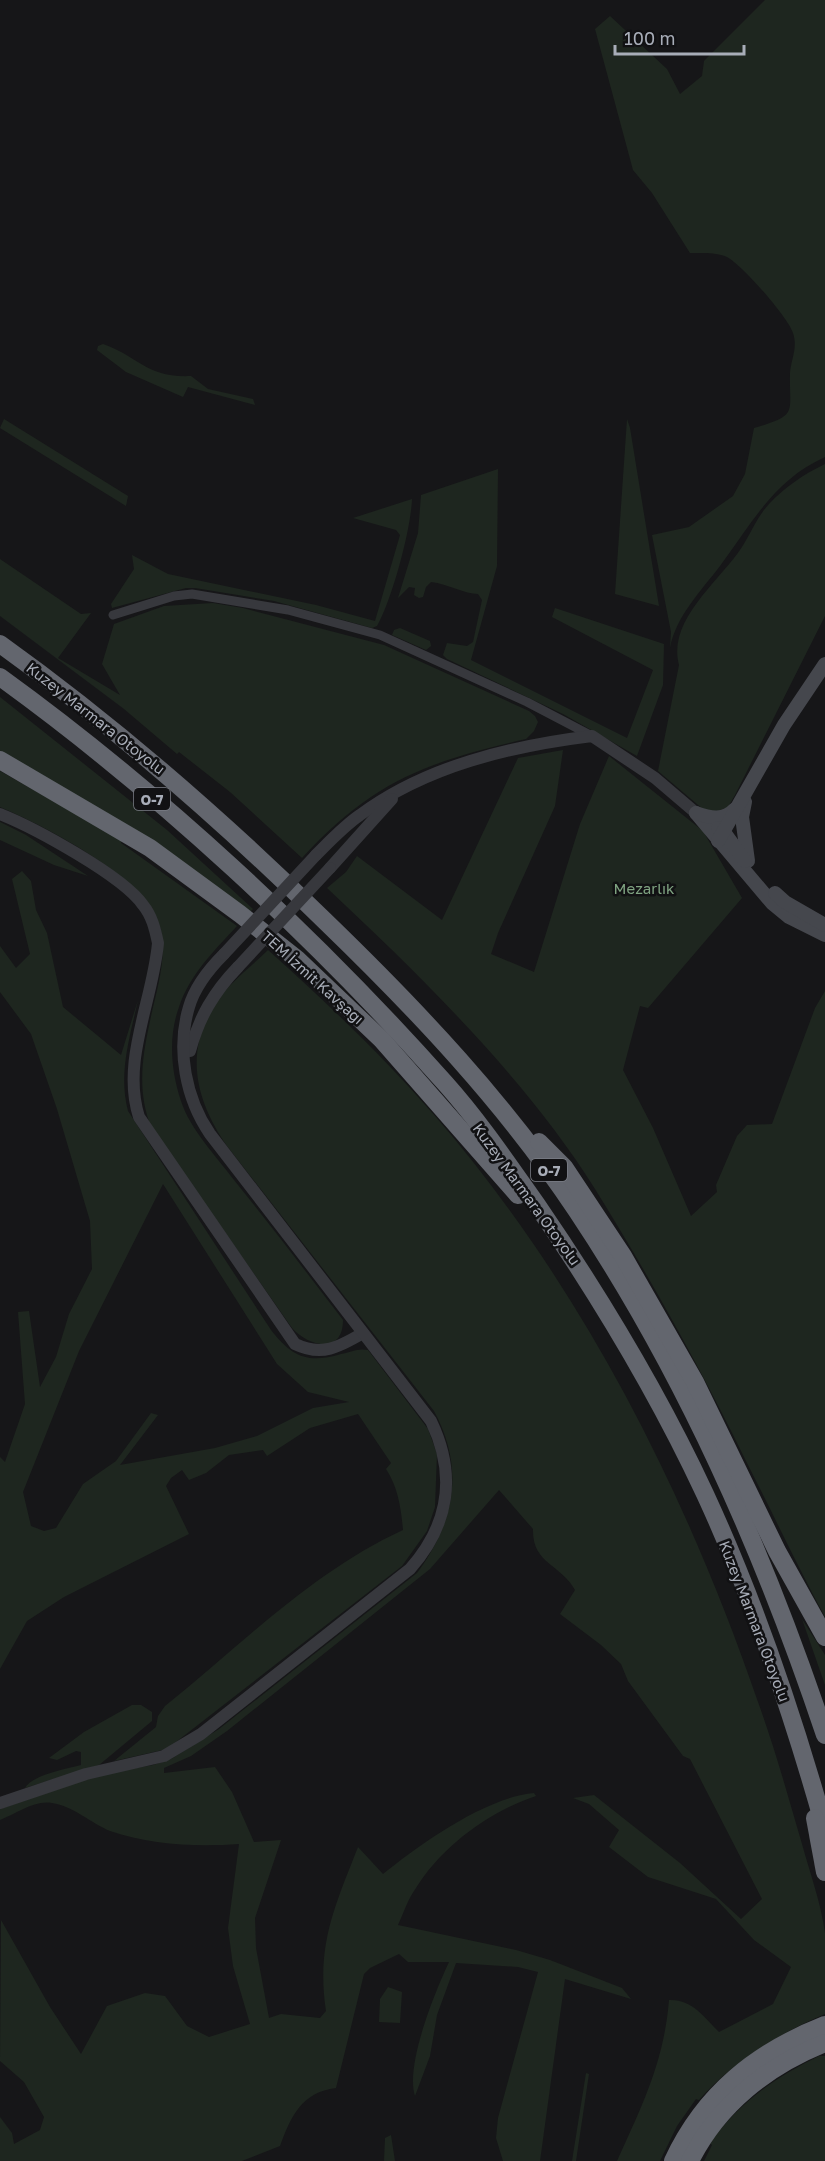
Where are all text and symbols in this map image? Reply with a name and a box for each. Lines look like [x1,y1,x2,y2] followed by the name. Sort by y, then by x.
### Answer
[615,18,744,56] scale bar
[624,27,675,49] text: 100 m
[23,658,169,778] street label: Kuzey Marmara Otoyolu
[134,788,170,810] road number: O-7
[614,879,675,897] park label: Mezarlık
[258,926,368,1028] street label: TEM İzmit Kavşağı
[469,1120,585,1268] street label: Kuzey Marmara Otoyolu
[531,1159,567,1181] road number: O-7
[716,1538,794,1704] street label: Kuzey Marmara Otoyolu

